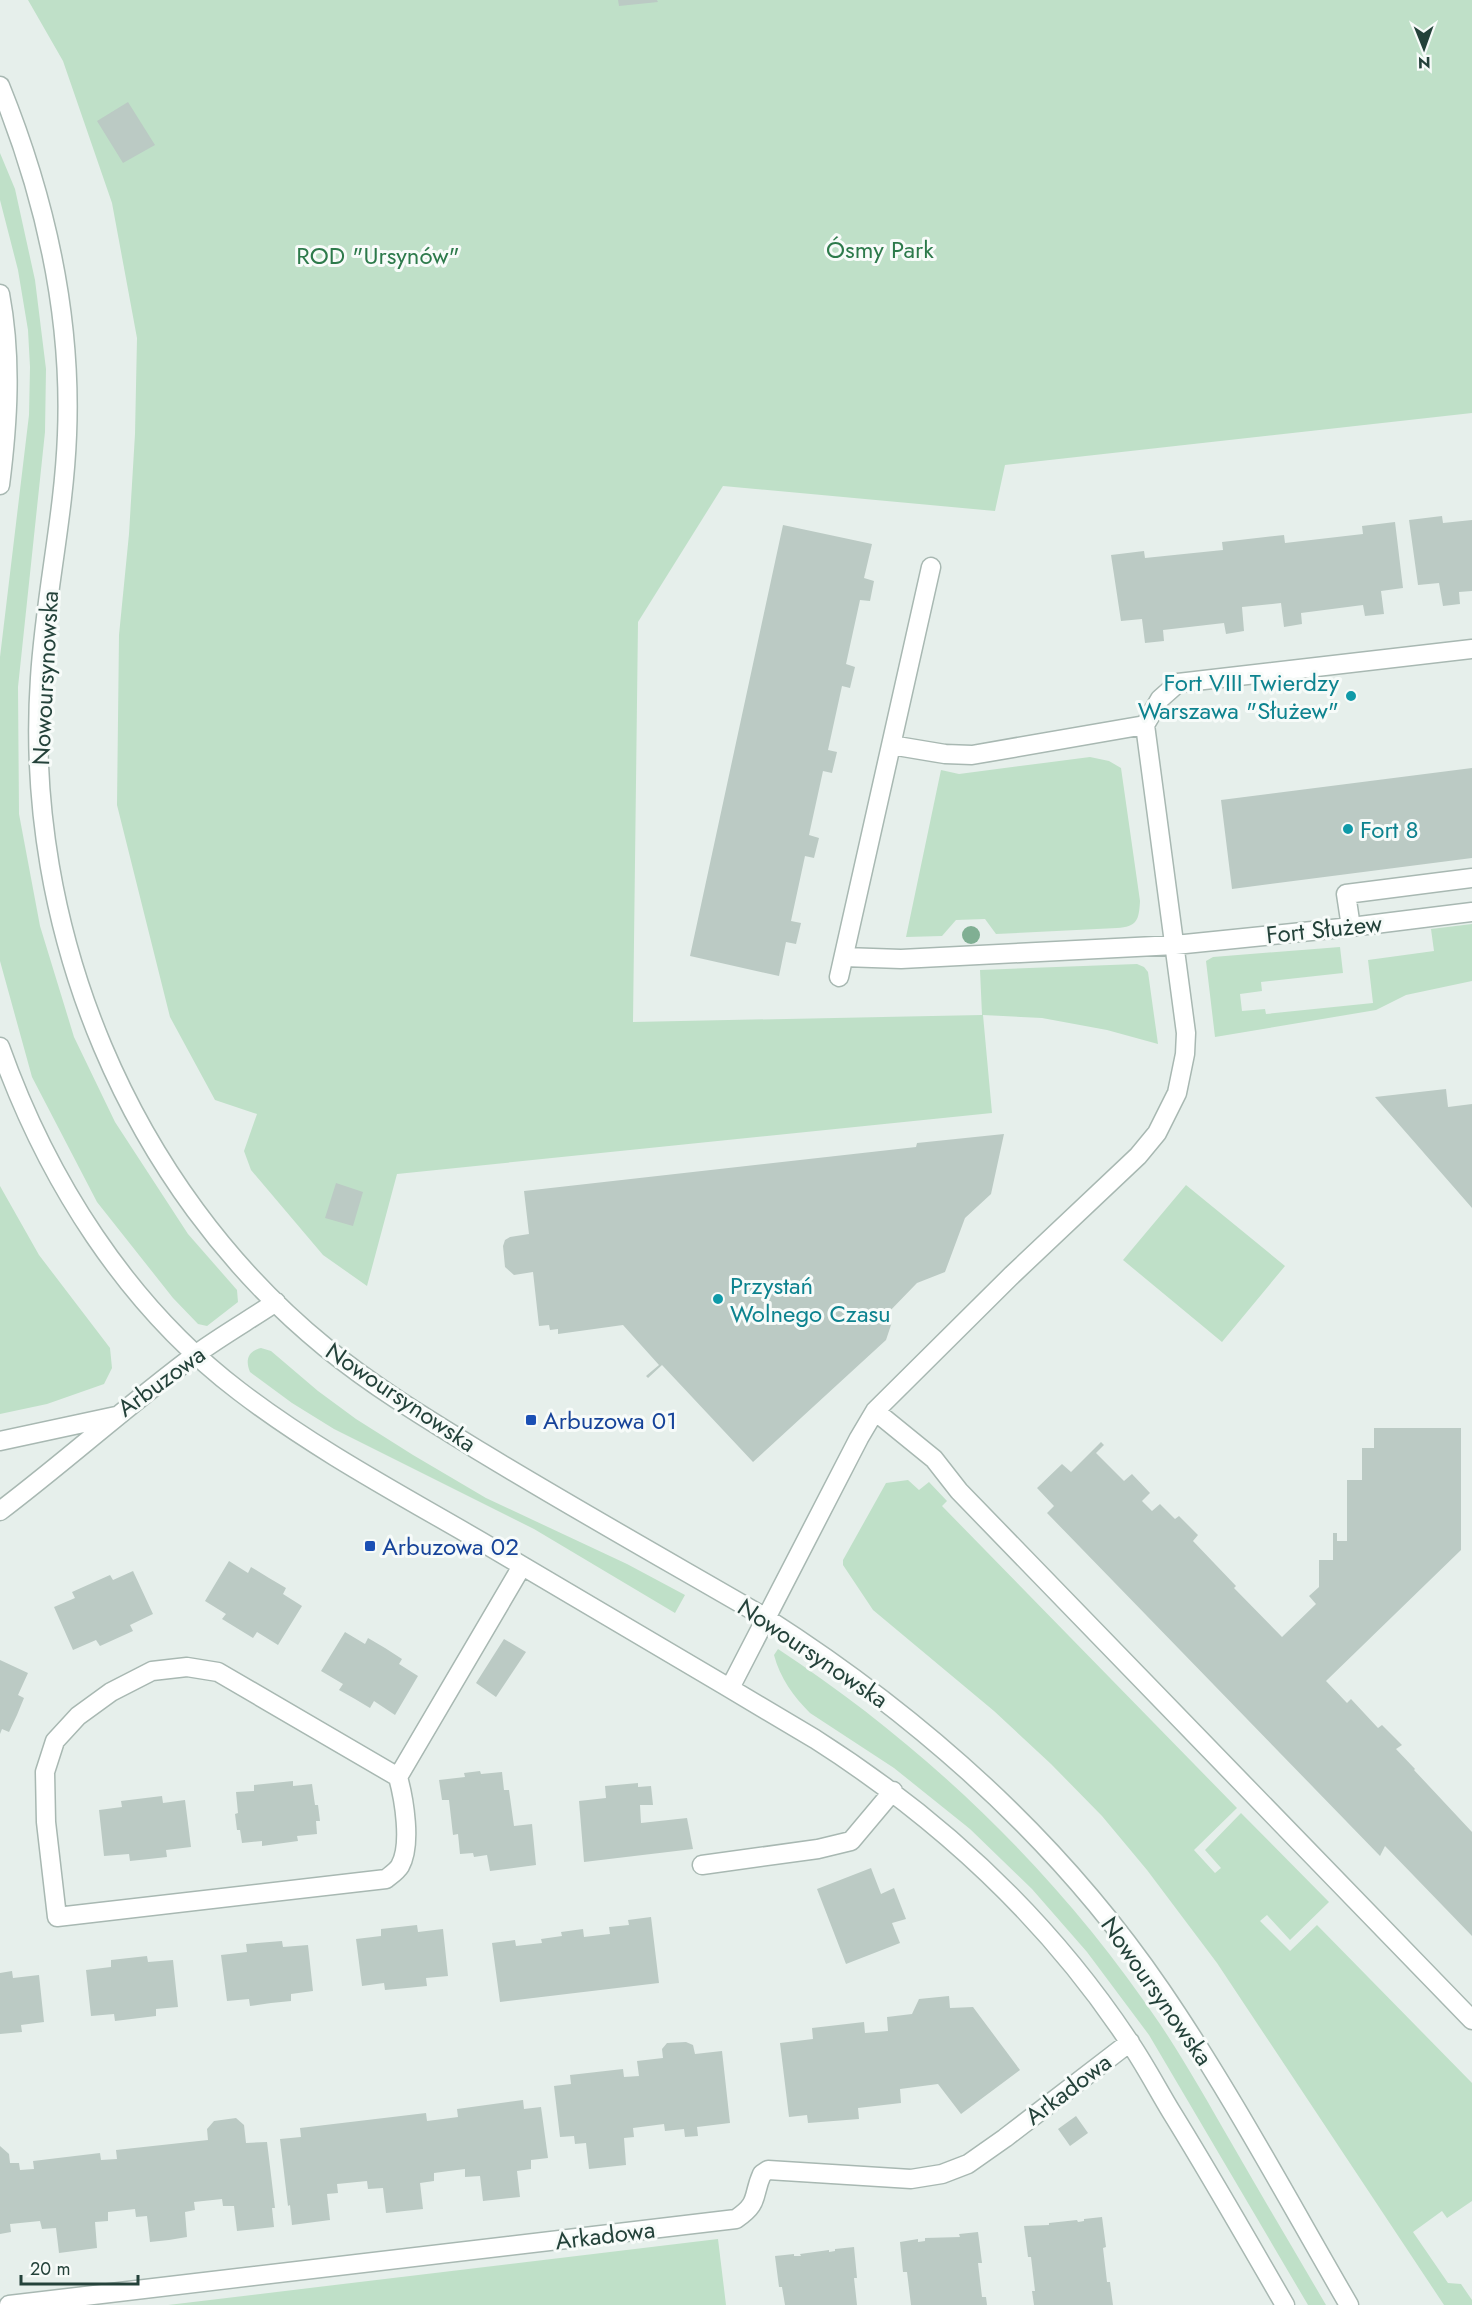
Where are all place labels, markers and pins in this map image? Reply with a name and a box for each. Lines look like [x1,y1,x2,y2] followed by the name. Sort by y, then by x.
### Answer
[1138,665,1339,728] place label: Fort VIII Twierdzy Warszawa "Służew"
[1344,689,1358,703] marker: Fort VIII Twierdzy Warszawa "Służew"
[1360,812,1419,847] place label: Fort 8
[1341,822,1355,836] marker: Fort 8
[730,1268,891,1331] place label: Przystań Wolnego Czasu
[711,1292,725,1306] marker: Przystań Wolnego Czasu
[543,1403,677,1438] place label: Arbuzowa 01
[524,1413,538,1427] marker: Arbuzowa 01
[382,1529,519,1564] place label: Arbuzowa 02
[363,1539,377,1553] marker: Arbuzowa 02

